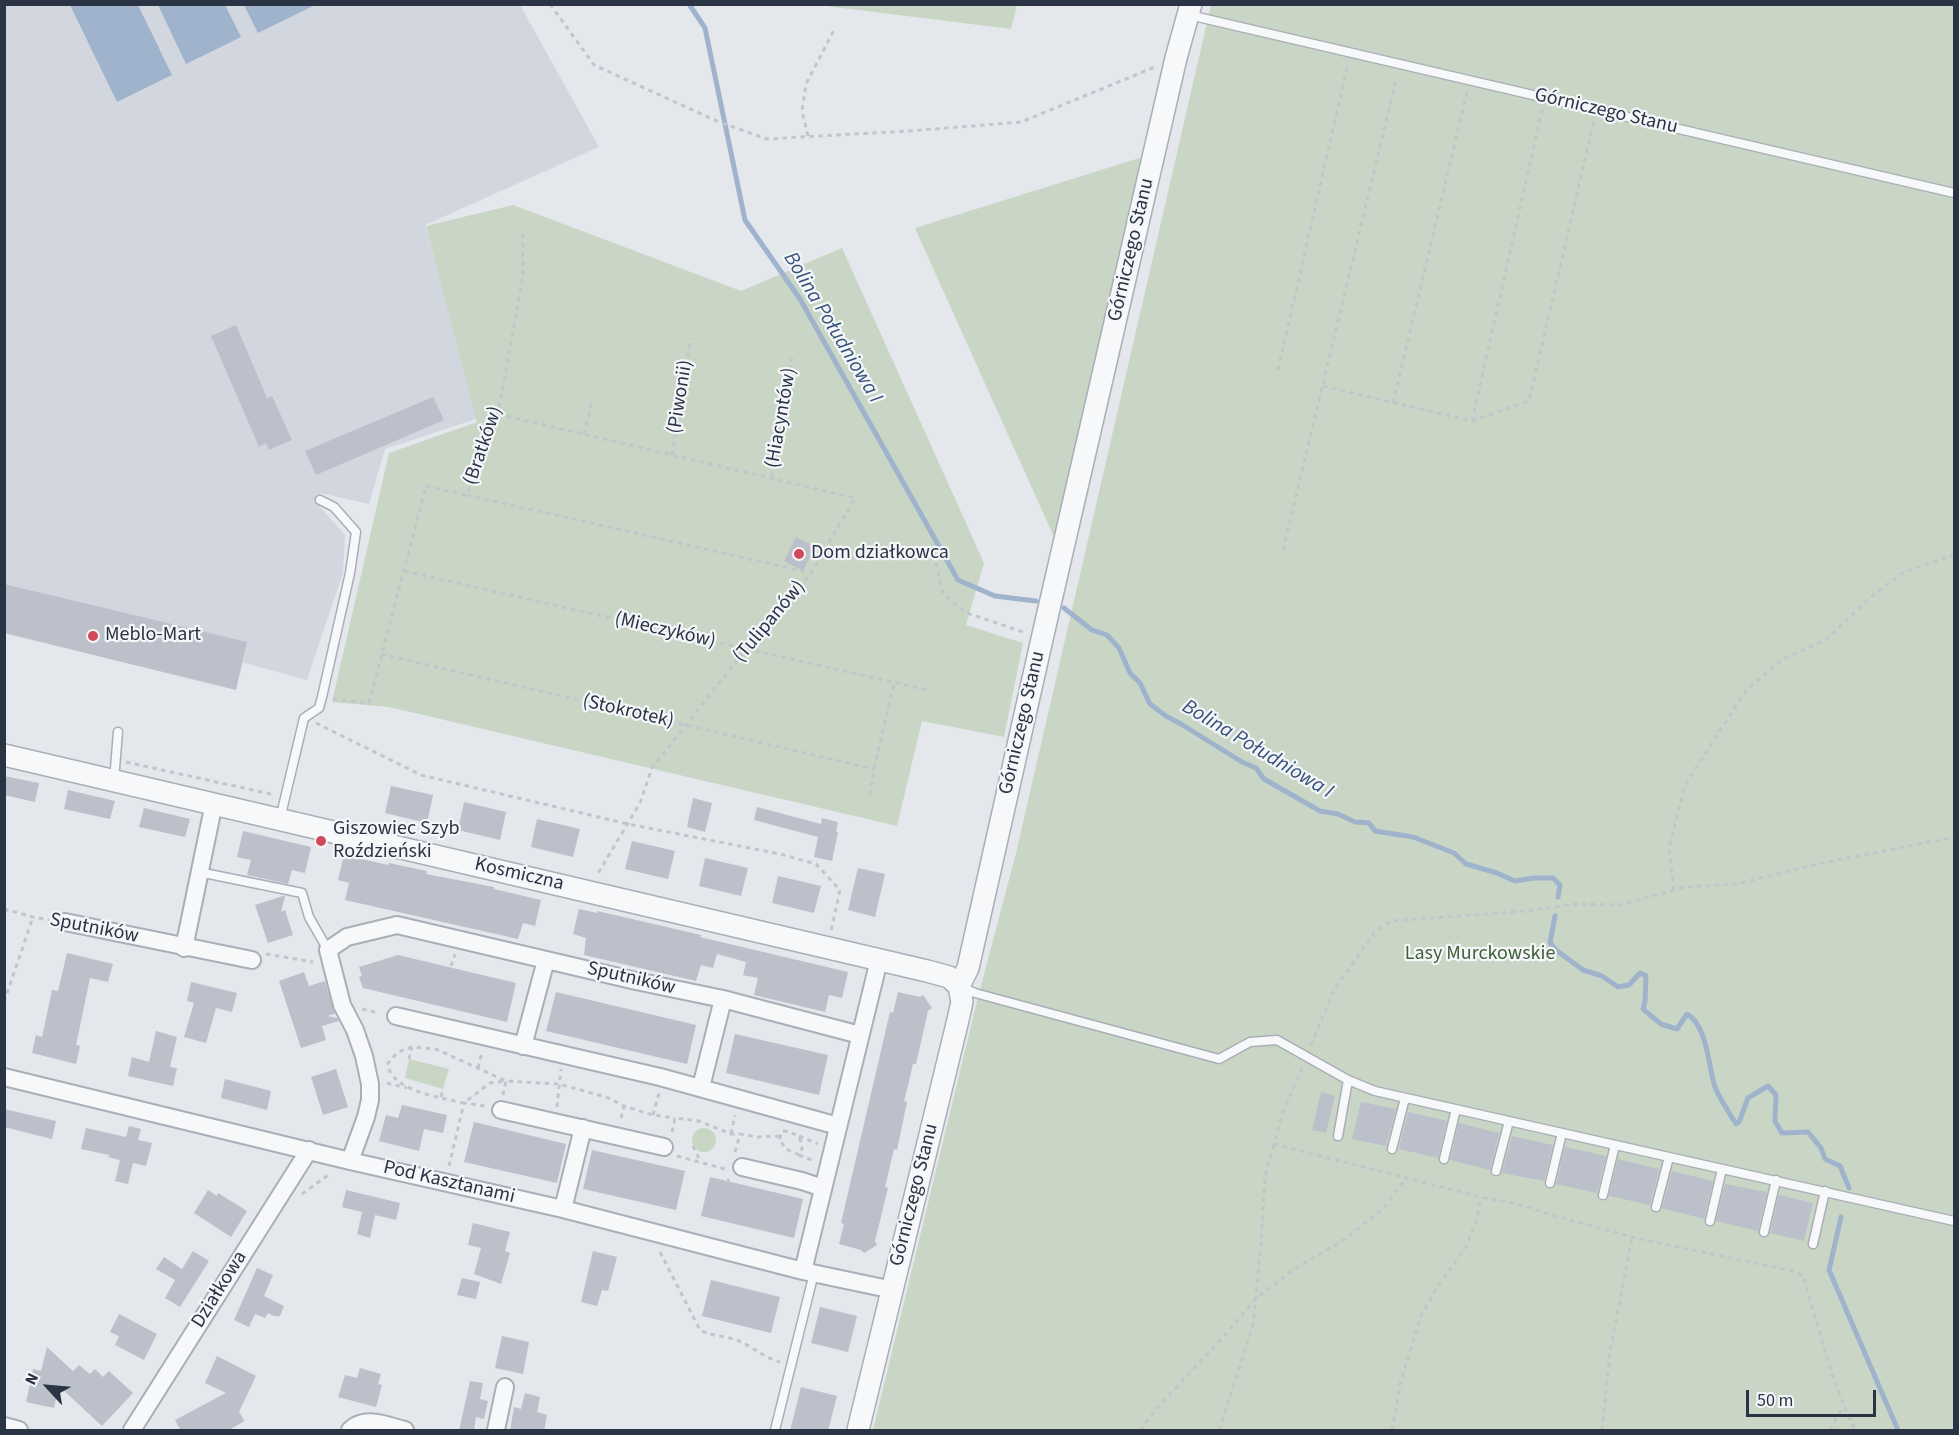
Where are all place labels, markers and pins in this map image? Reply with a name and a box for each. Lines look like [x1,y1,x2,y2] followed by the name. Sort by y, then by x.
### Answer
[811,542,949,566] place label: Dom działkowca
[792,547,806,561] marker: Dom działkowca
[105,624,201,648] place label: Meblo-Mart
[86,629,100,643] marker: Meblo-Mart
[333,818,460,865] place label: Giszowiec Szyb Roździeński
[314,834,328,848] marker: Giszowiec Szyb Roździeński

